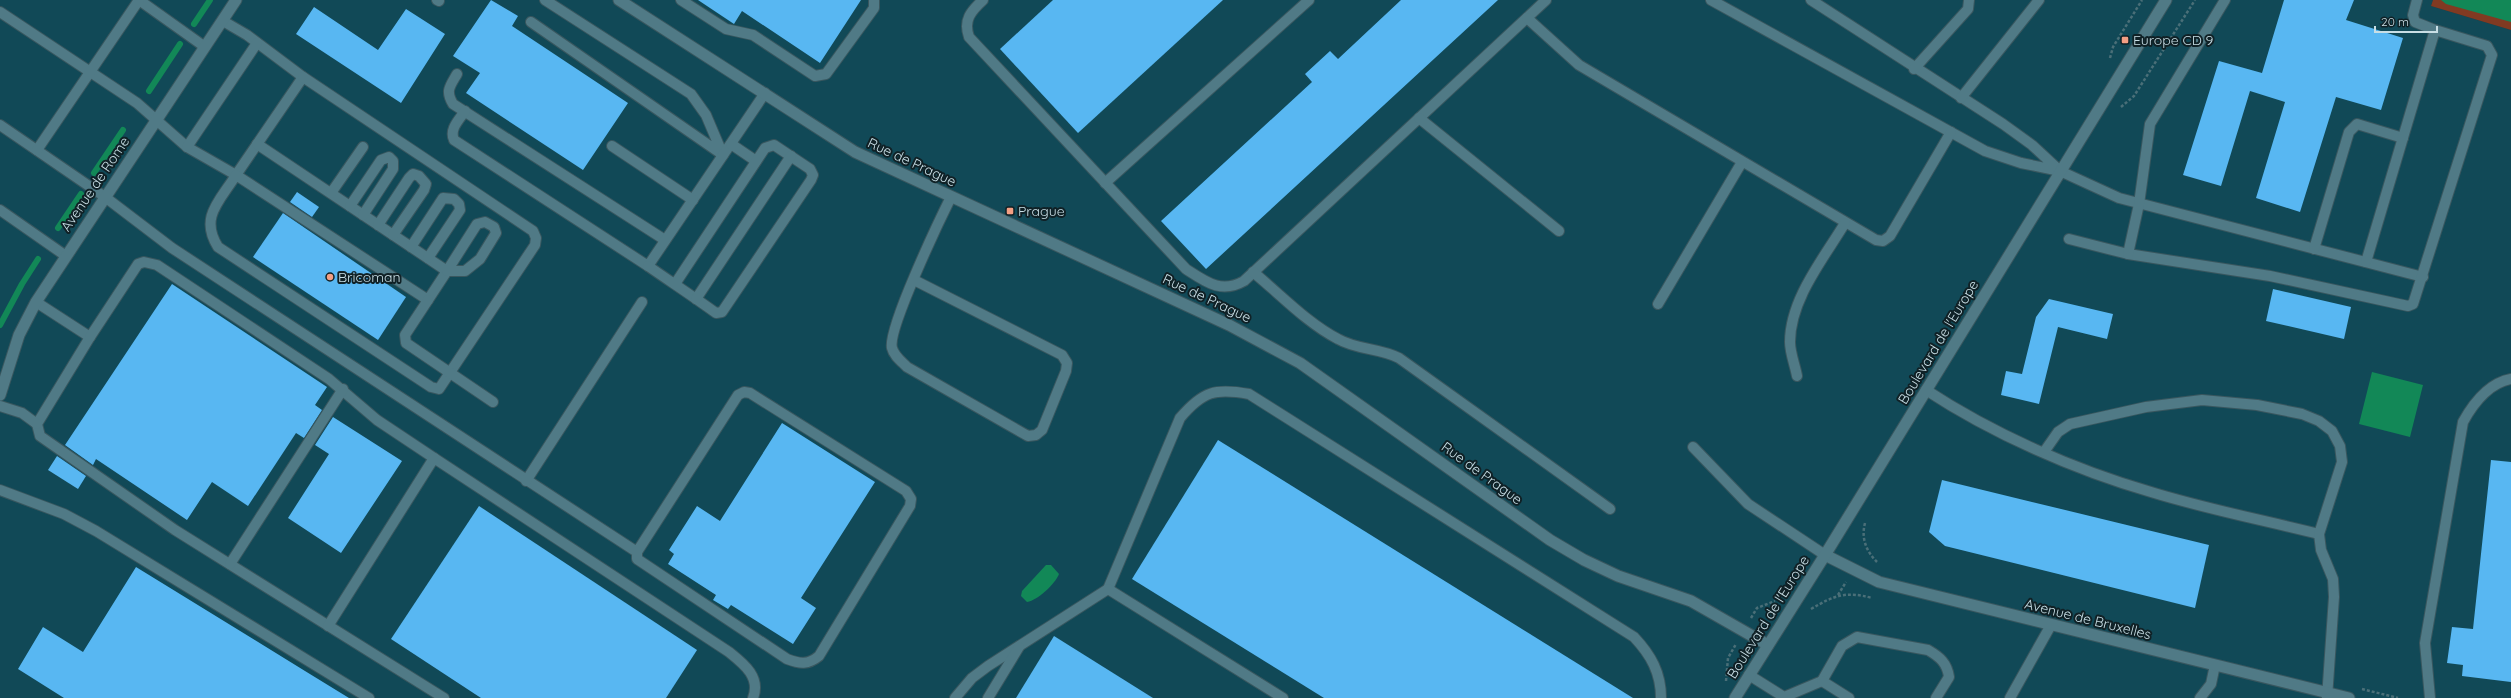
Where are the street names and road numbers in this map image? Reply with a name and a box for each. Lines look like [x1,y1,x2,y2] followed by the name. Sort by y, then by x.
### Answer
[57,133,133,235] street label: Avenue de Rome
[865,134,959,190] street label: Rue de Prague
[1160,270,1254,326] street label: Rue de Prague
[1894,277,1982,407] street label: Boulevard de l'Europe
[1438,438,1526,508] street label: Rue de Prague
[1723,552,1813,682] street label: Boulevard de l'Europe
[2023,595,2153,643] street label: Avenue de Bruxelles

